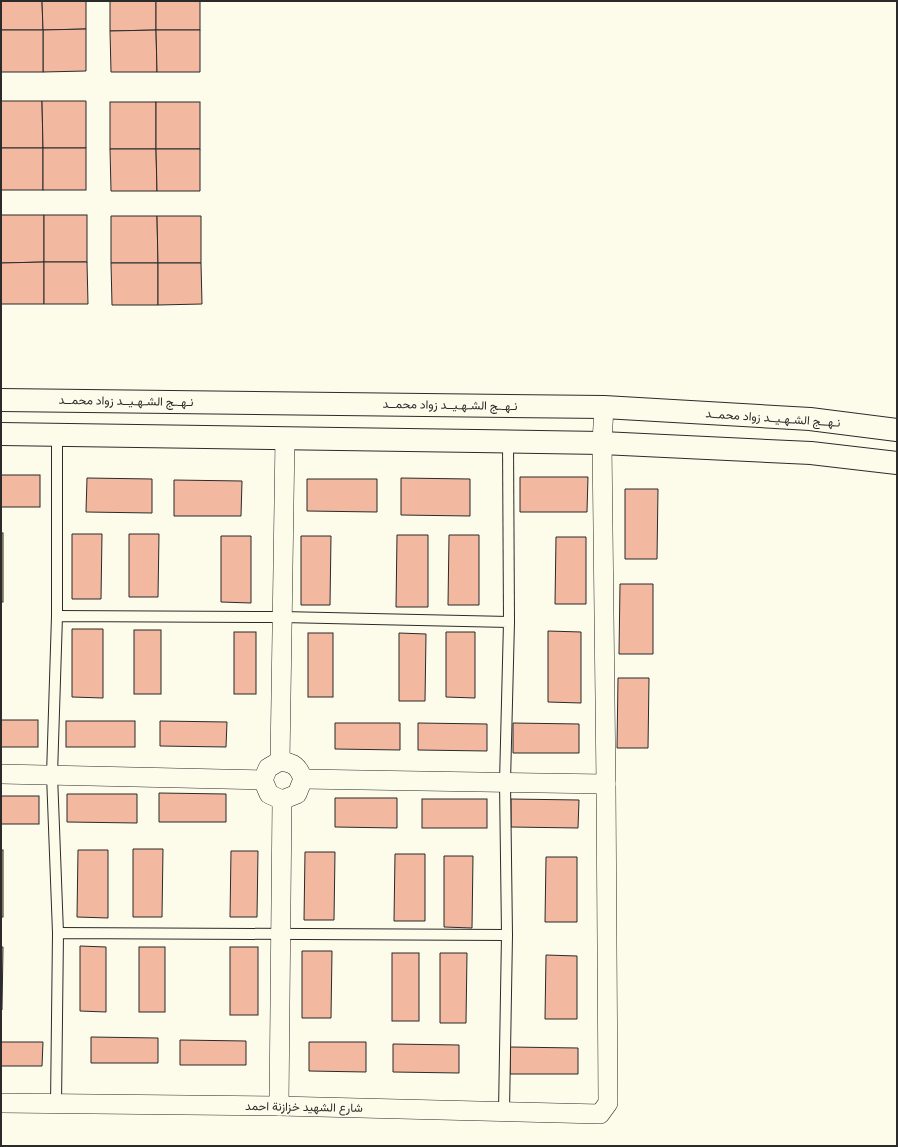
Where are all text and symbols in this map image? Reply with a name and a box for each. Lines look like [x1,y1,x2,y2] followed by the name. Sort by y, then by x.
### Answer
[58,393,194,411] street label: نـهــج الشـهـيــد زواد محمــد
[382,397,518,415] street label: نـهــج الشـهـيــد زواد محمــد
[705,406,841,432] street label: نـهــج الشـهـيــد زواد محمــد
[245,1099,363,1117] street label: شارع الشهيد خزازنة احمد

